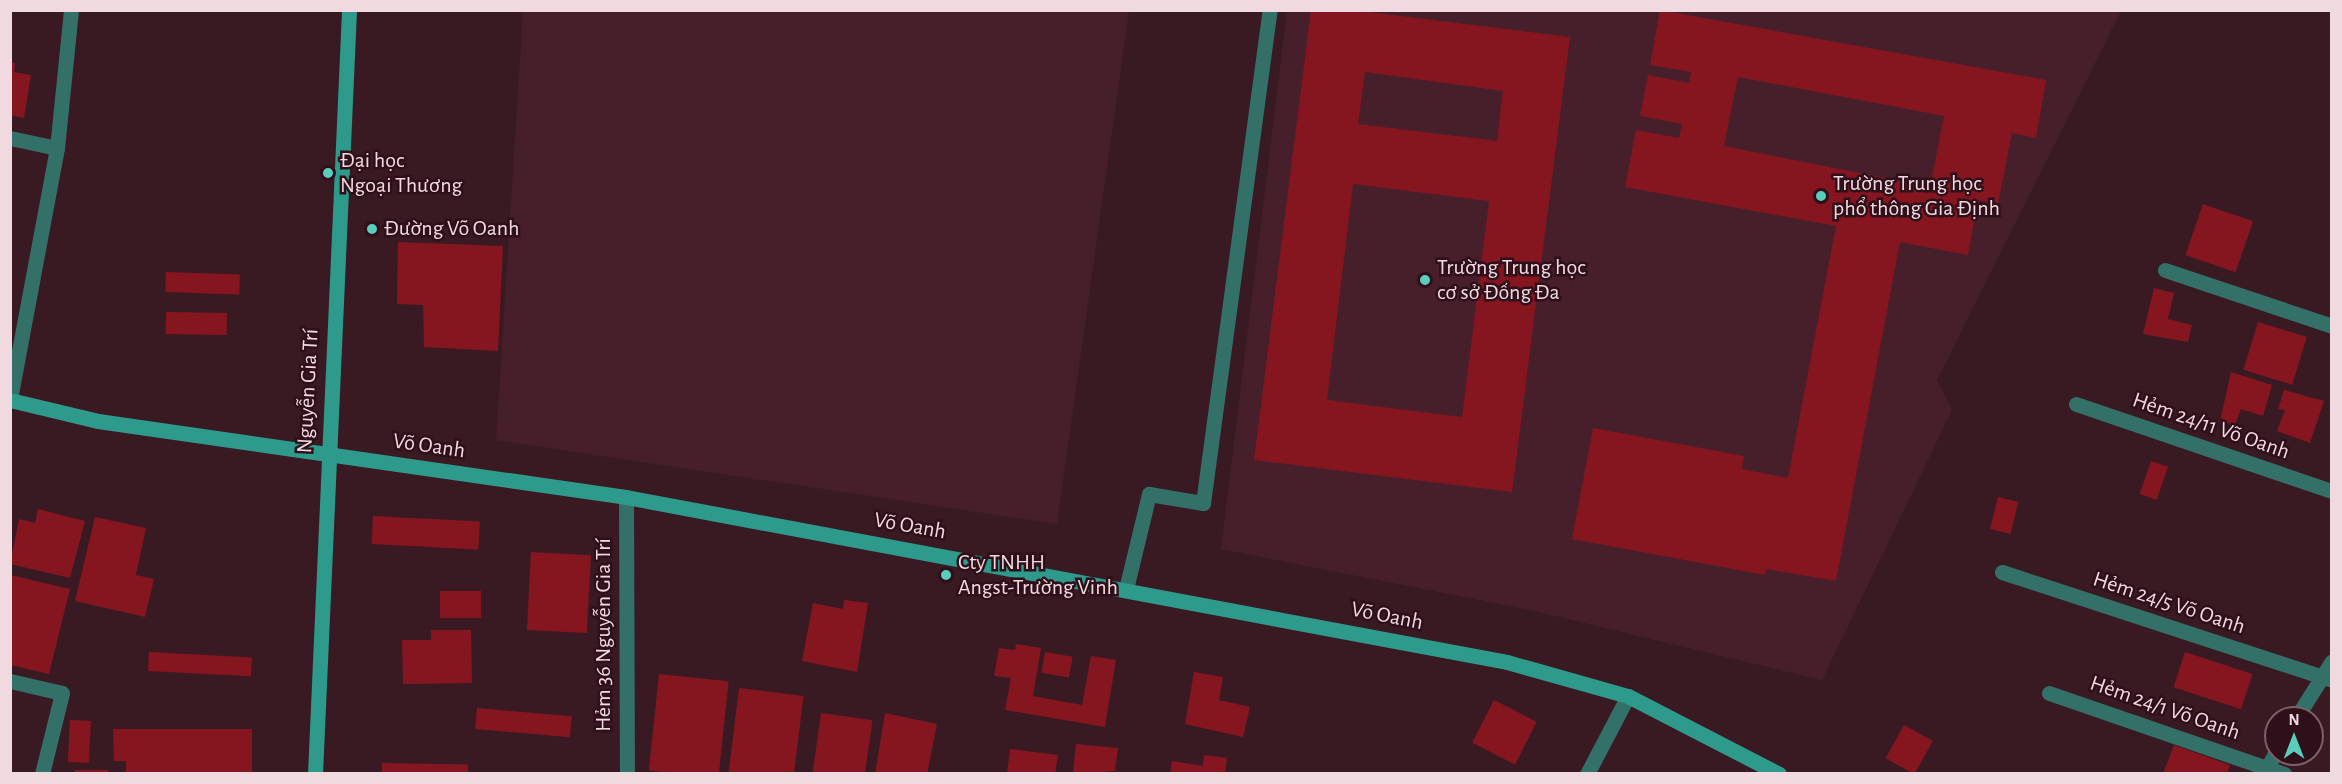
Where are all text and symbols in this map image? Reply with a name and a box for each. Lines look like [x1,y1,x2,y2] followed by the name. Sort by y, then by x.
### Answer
[340,147,462,198] place label: Đại học Ngoại Thương
[321,166,335,180] marker: Đại học Ngoại Thương
[1833,170,2000,222] place label: Trường Trung học phổ thông Gia Định
[1814,189,1828,203] marker: Trường Trung học phổ thông Gia Định
[384,216,520,242] place label: Đường Võ Oanh
[365,222,379,236] marker: Đường Võ Oanh
[1437,254,1586,306] place label: Trường Trung học cơ sở Đống Đa
[1418,273,1432,287] marker: Trường Trung học cơ sở Đống Đa
[292,328,324,454] street label: Nguyễn Gia Trí
[2129,387,2293,465] street label: Hẻm 24/11 Võ Oanh
[391,428,467,464] street label: Võ Oanh
[872,507,948,545] street label: Võ Oanh
[591,538,617,732] street label: Hẻm 36 Nguyễn Gia Trí
[958,549,1118,600] place label: Cty TNHH Angst-Trường Vinh
[2090,566,2248,640] street label: Hẻm 24/5 Võ Oanh
[939,568,953,582] marker: Cty TNHH Angst-Trường Vinh
[1349,596,1425,636] street label: Võ Oanh
[2087,670,2243,746] street label: Hẻm 24/1 Võ Oanh
[2264,706,2324,766] north arrow
[2288,712,2300,728] text: N

